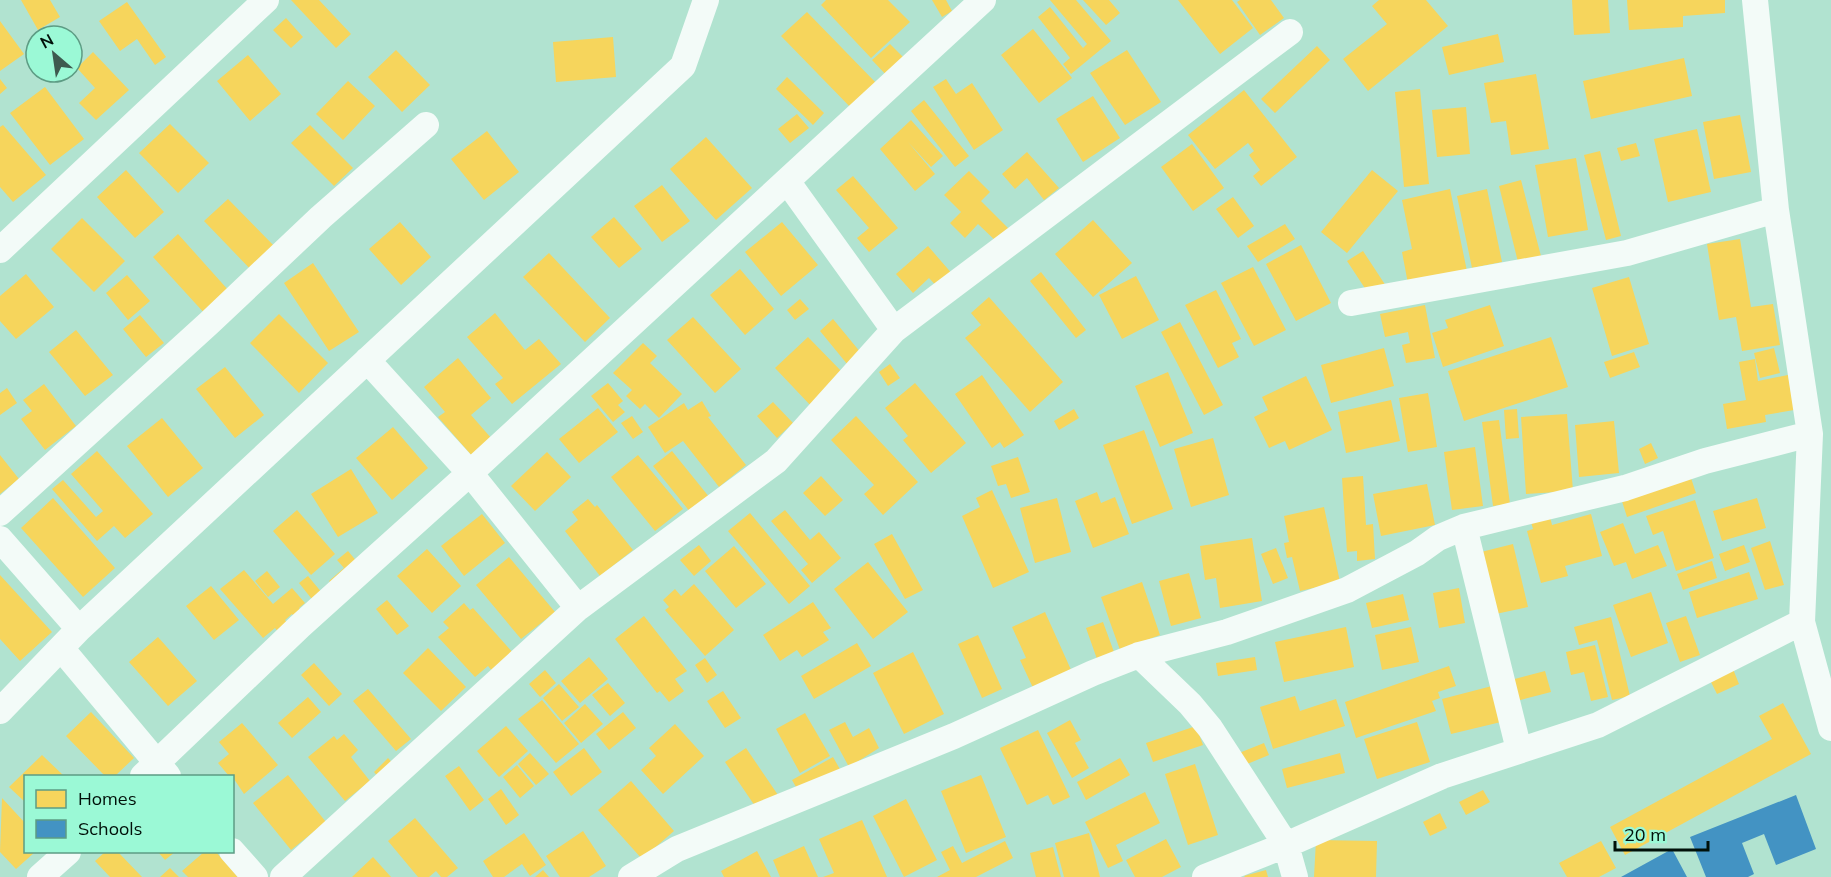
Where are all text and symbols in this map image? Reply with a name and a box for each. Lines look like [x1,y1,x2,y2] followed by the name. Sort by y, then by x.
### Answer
[24,24,84,84] north arrow
[37,29,57,53] text: N
[24,775,234,853] legend
[78,787,137,810] text: Homes
[1615,814,1708,852] scale bar
[78,817,143,840] text: Schools
[1624,823,1666,846] text: 20 m

